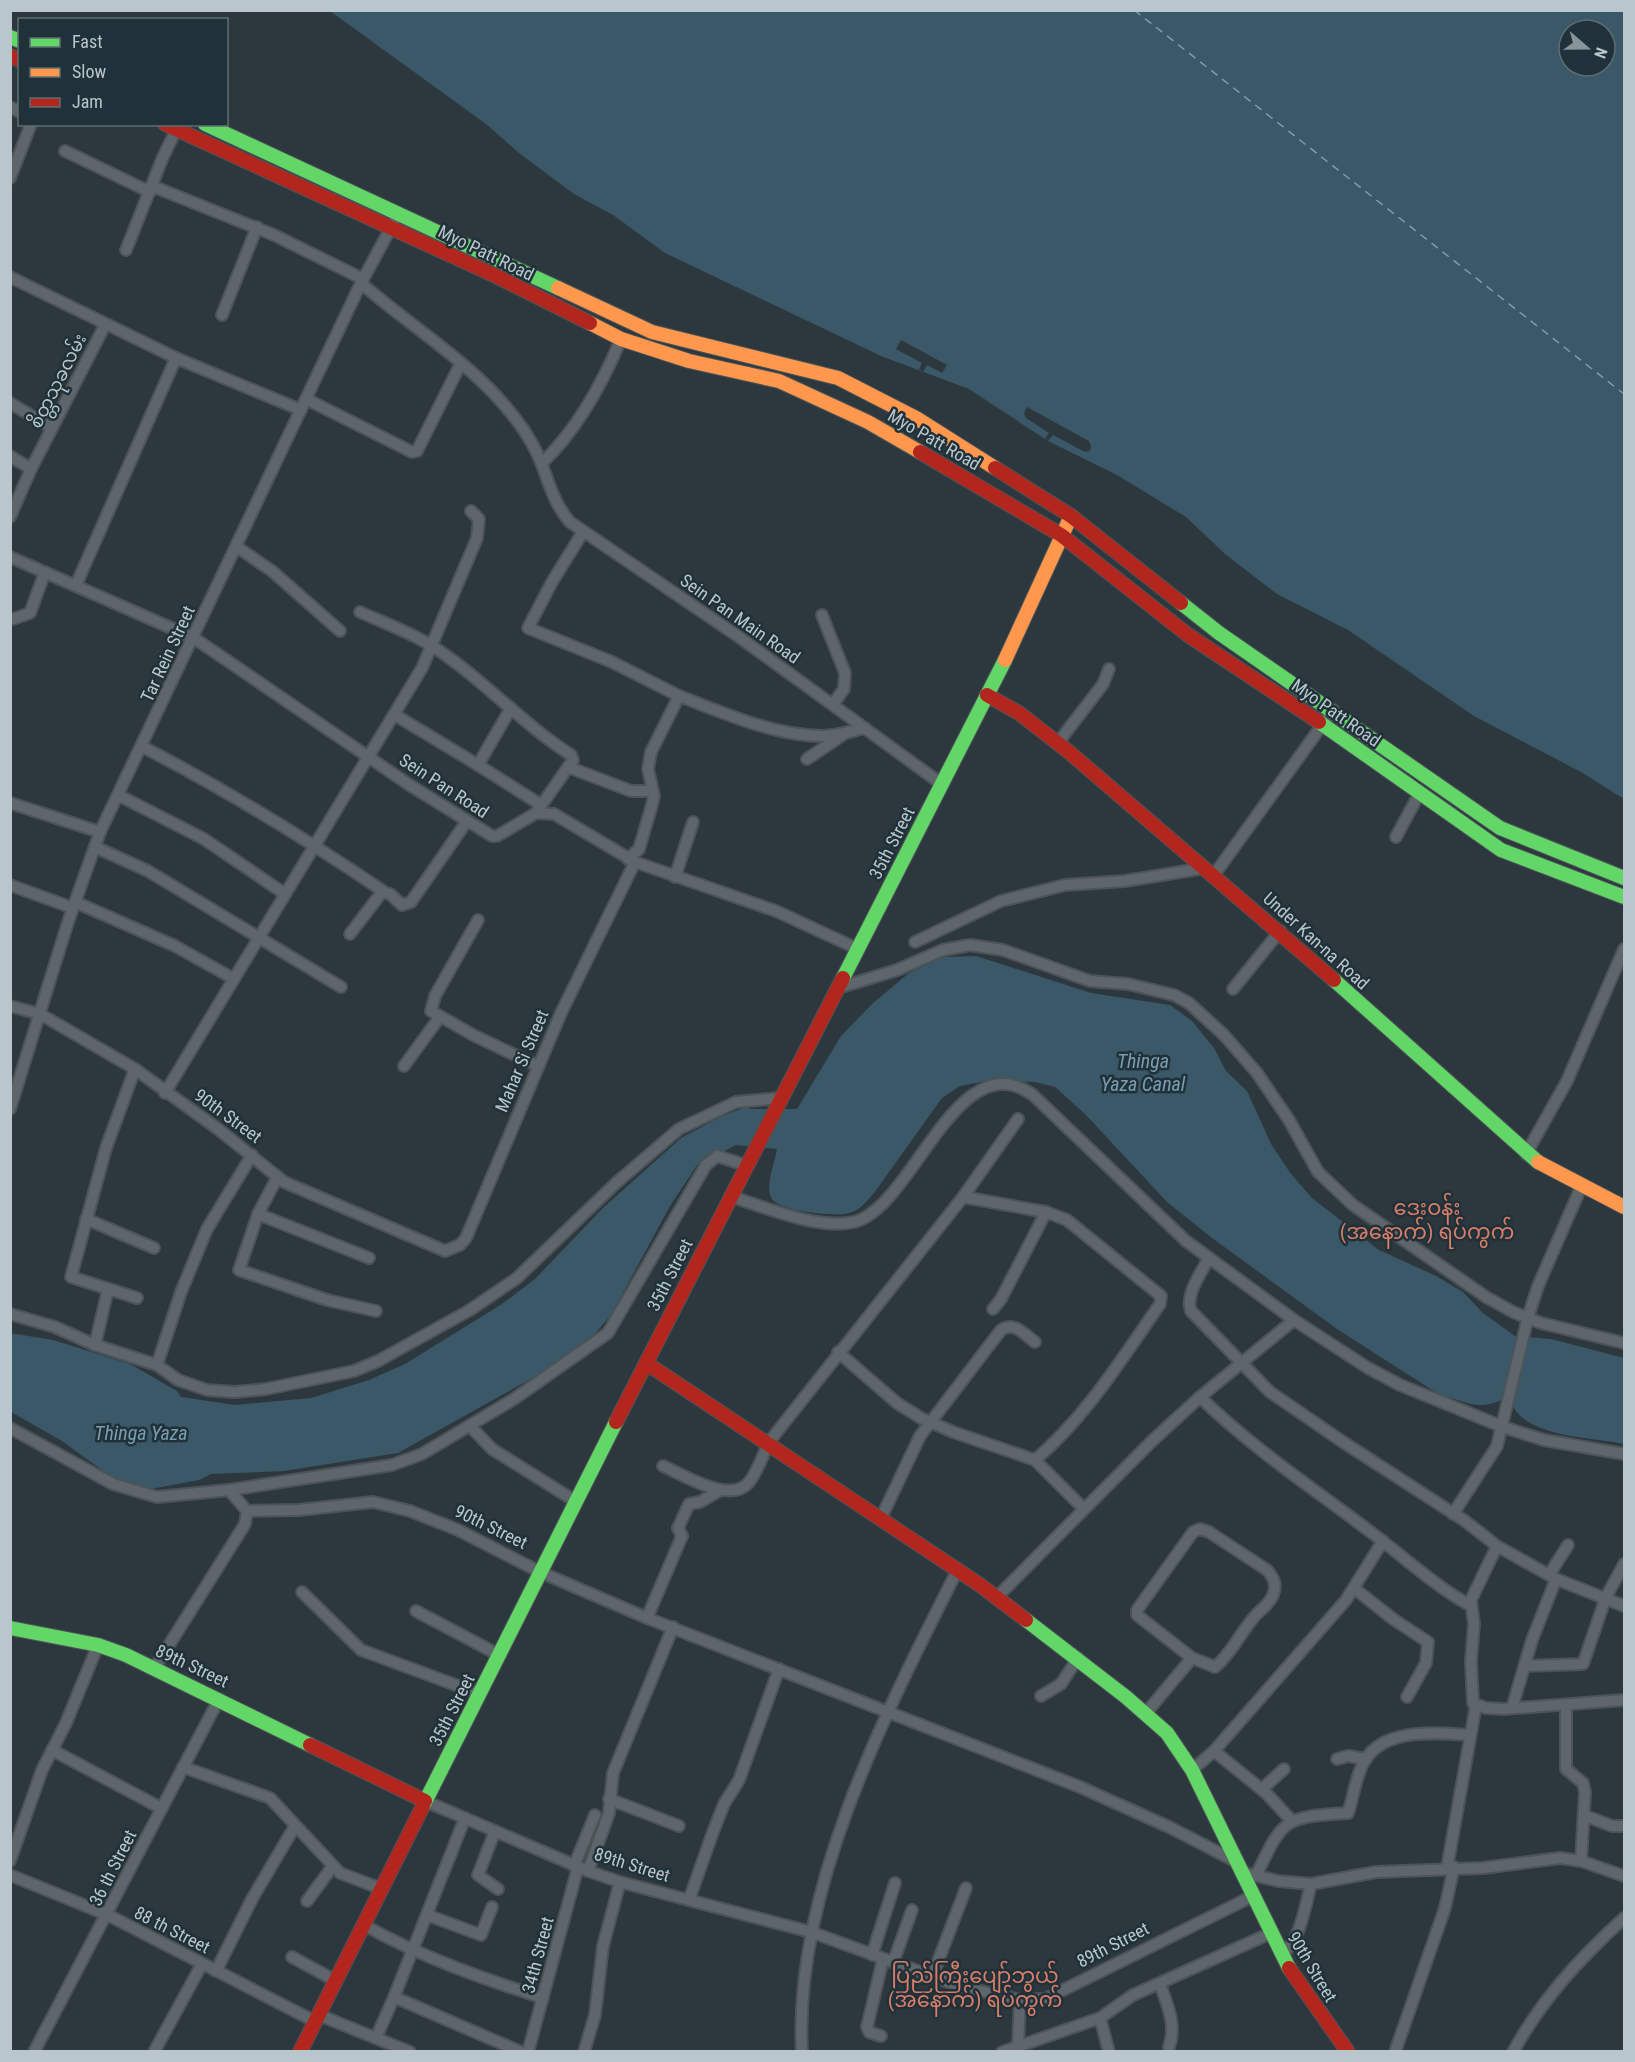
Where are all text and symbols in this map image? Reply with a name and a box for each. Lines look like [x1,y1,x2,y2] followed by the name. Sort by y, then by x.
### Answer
[18,18,228,126] legend
[1557,18,1617,78] north arrow
[72,31,103,52] text: Fast
[1590,45,1611,61] text: N
[72,61,107,82] text: Slow
[72,91,103,112] text: Jam
[435,220,537,285] street label: Myo Patt Road
[22,329,95,434] street label: စိတ္တသုခလမ်း
[884,405,984,475] street label: Myo Patt Road
[676,569,804,668] street label: Sein Pan Main Road
[136,602,199,705] street label: Tar Rein Street
[1288,674,1385,751] street label: Myo Patt Road
[396,749,493,822] street label: Sein Pan Road
[864,803,919,882] street label: 35th Street
[1259,888,1374,994] street label: Under Kan-na Road
[491,1007,552,1115] street label: Mahar Si Street
[1101,1049,1186,1096] water label: Thinga Yaza Canal
[191,1084,266,1147] street label: 90th Street
[1340,1192,1514,1249] district label: ဒေးဝန်း (အနောက်) ရပ်ကွက်
[642,1235,697,1314] street label: 35th Street
[94,1421,188,1445] water label: Thinga Yaza
[452,1500,531,1553] street label: 90th Street
[152,1640,232,1692] street label: 89th Street
[424,1670,479,1749] street label: 35th Street
[85,1826,141,1909] street label: 36 th Street
[592,1843,673,1886] street label: 89th Street
[131,1902,214,1958] street label: 88 th Street
[517,1914,558,1995] street label: 34th Street
[1073,1917,1152,1972] street label: 89th Street
[1283,1928,1342,2006] street label: 90th Street
[888,1960,1062,2017] district label: ပြည်ကြီးပျော်ဘွယ် (အနောက်) ရပ်ကွက်

